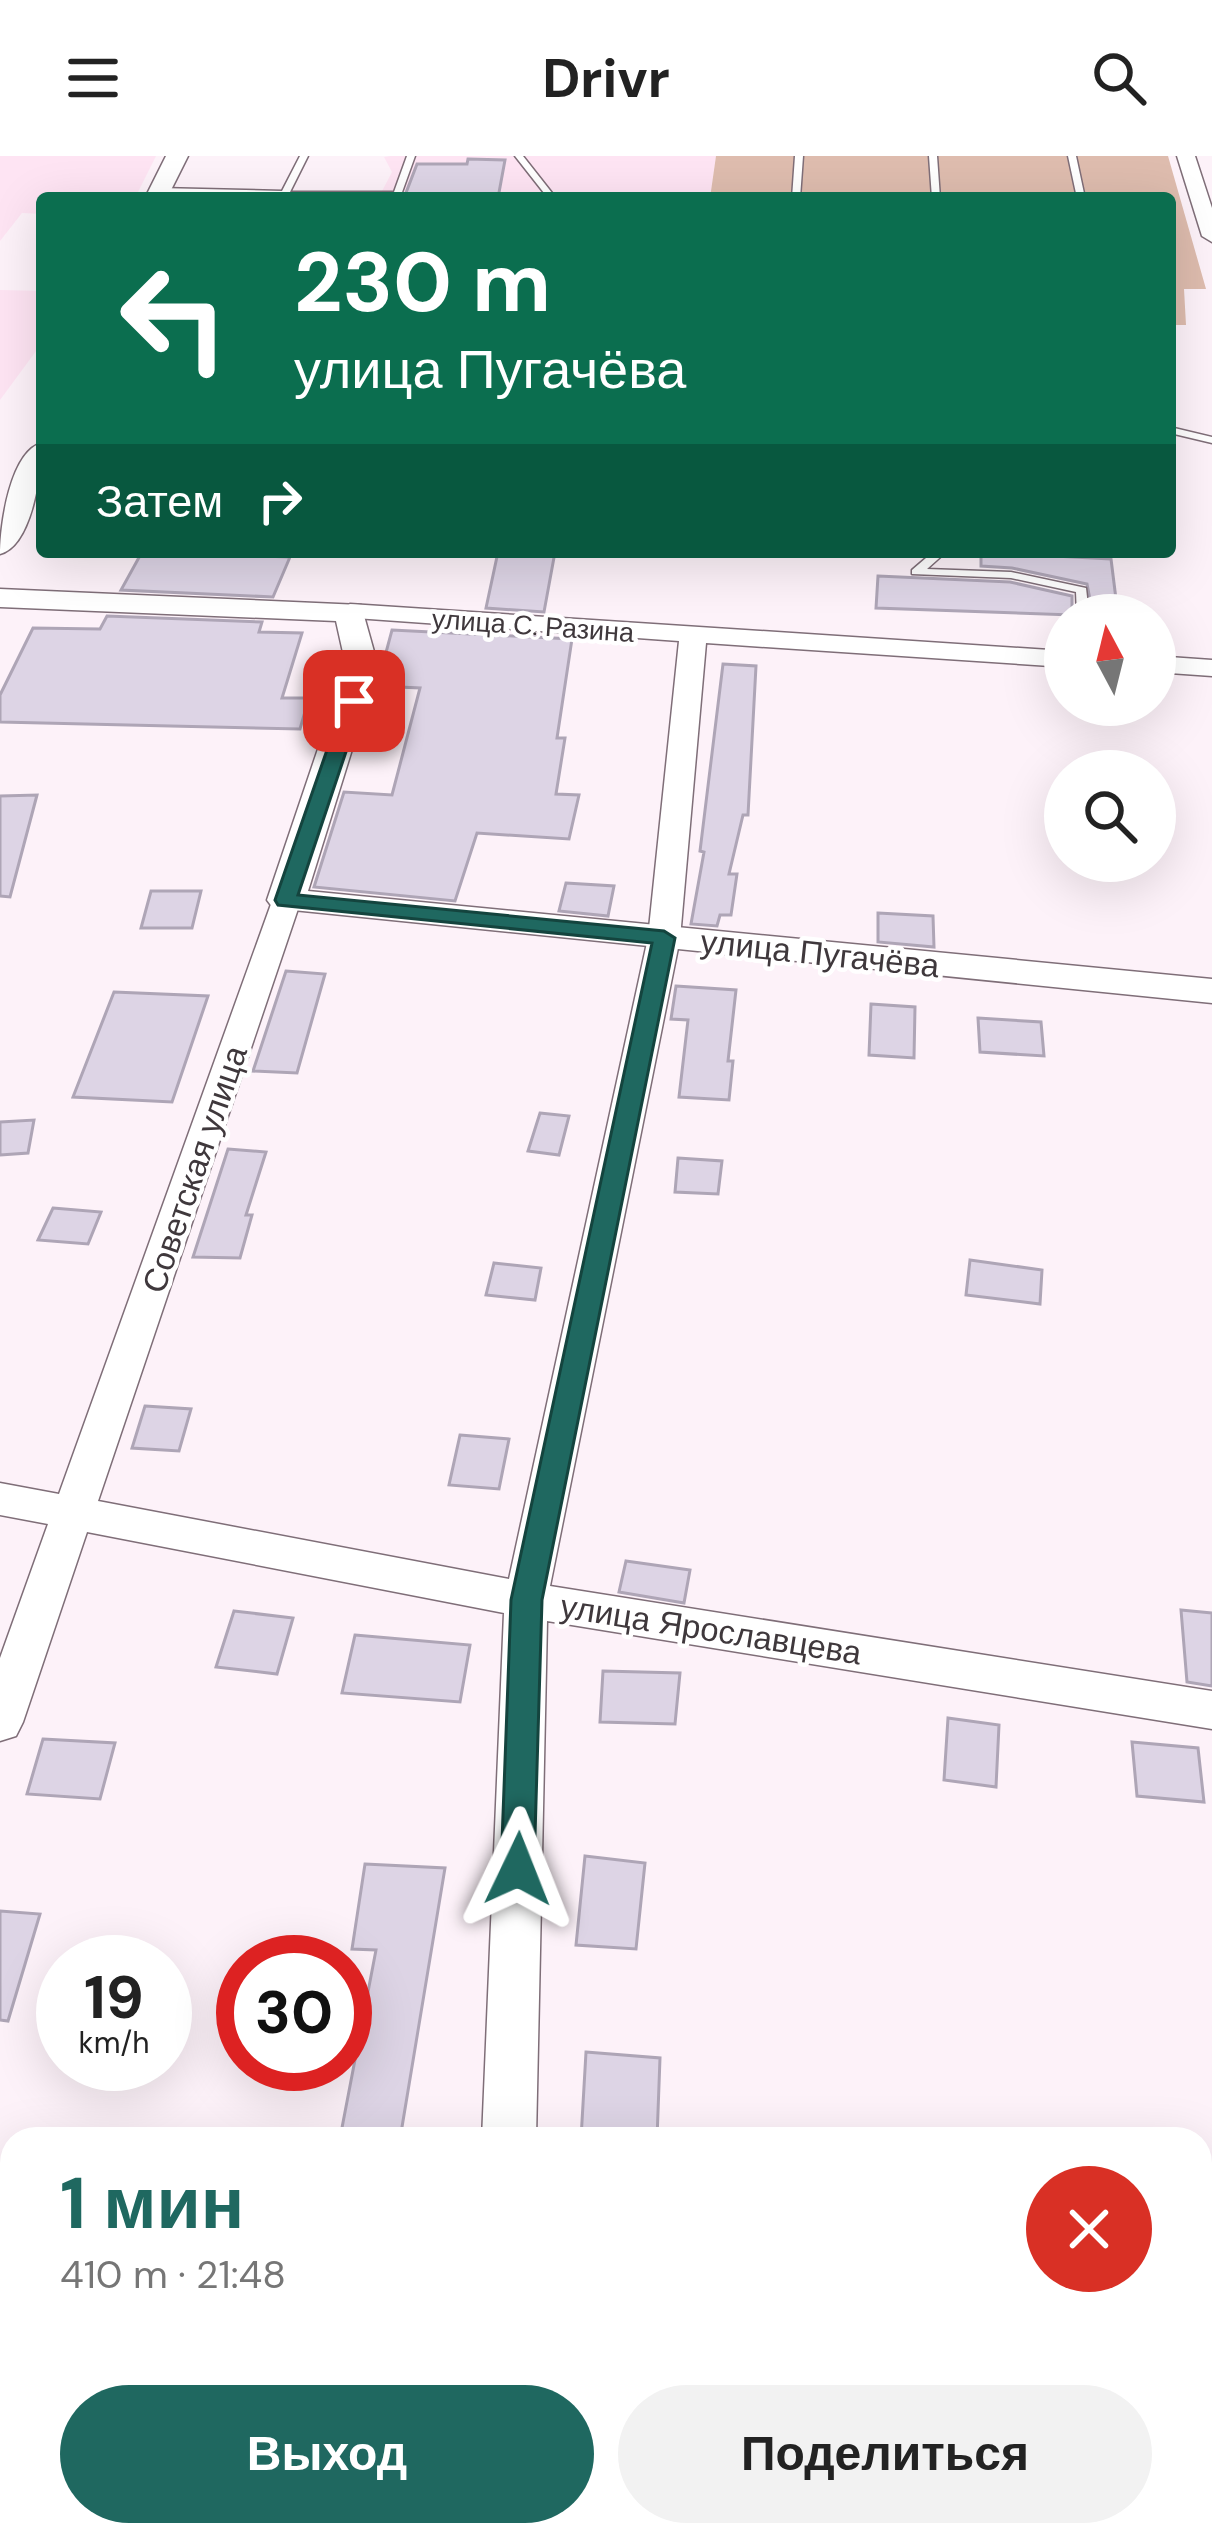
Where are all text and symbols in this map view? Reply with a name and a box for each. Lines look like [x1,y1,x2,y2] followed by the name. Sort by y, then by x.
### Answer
[542,43,670,114] text: Drivr
[60,45,126,111] icon: menu
[1086,45,1152,111] icon: search
[294,228,551,337] text: 230 m
[96,240,252,396] icon: left
[294,334,686,405] text: улица Пугачёва
[247,468,313,534] icon: right
[96,472,223,531] text: Затем
[1044,594,1176,726] north arrow
[1044,594,1176,882] map controls
[431,601,636,650] street label: улица С. Разина
[303,650,405,752] pin
[321,668,387,734] icon: arrive
[1044,750,1176,882] button: search
[698,920,942,987] street label: улица Пугачёва
[132,1039,257,1298] street label: Советская улица
[557,1584,865,1675] street label: улица Ярославцева
[455,1806,581,1932] position arrow
[216,1935,372,2091] speed limit sign: 30
[84,1958,144,2037] text: 19
[79,2023,149,2062] text: km/h
[60,2157,244,2250] text: 1 мин
[1026,2166,1152,2292] button: close
[60,2249,286,2300] text: 410 m · 21:48
[60,2385,594,2523] button: Выход
[618,2385,1152,2523] button: Поделиться

